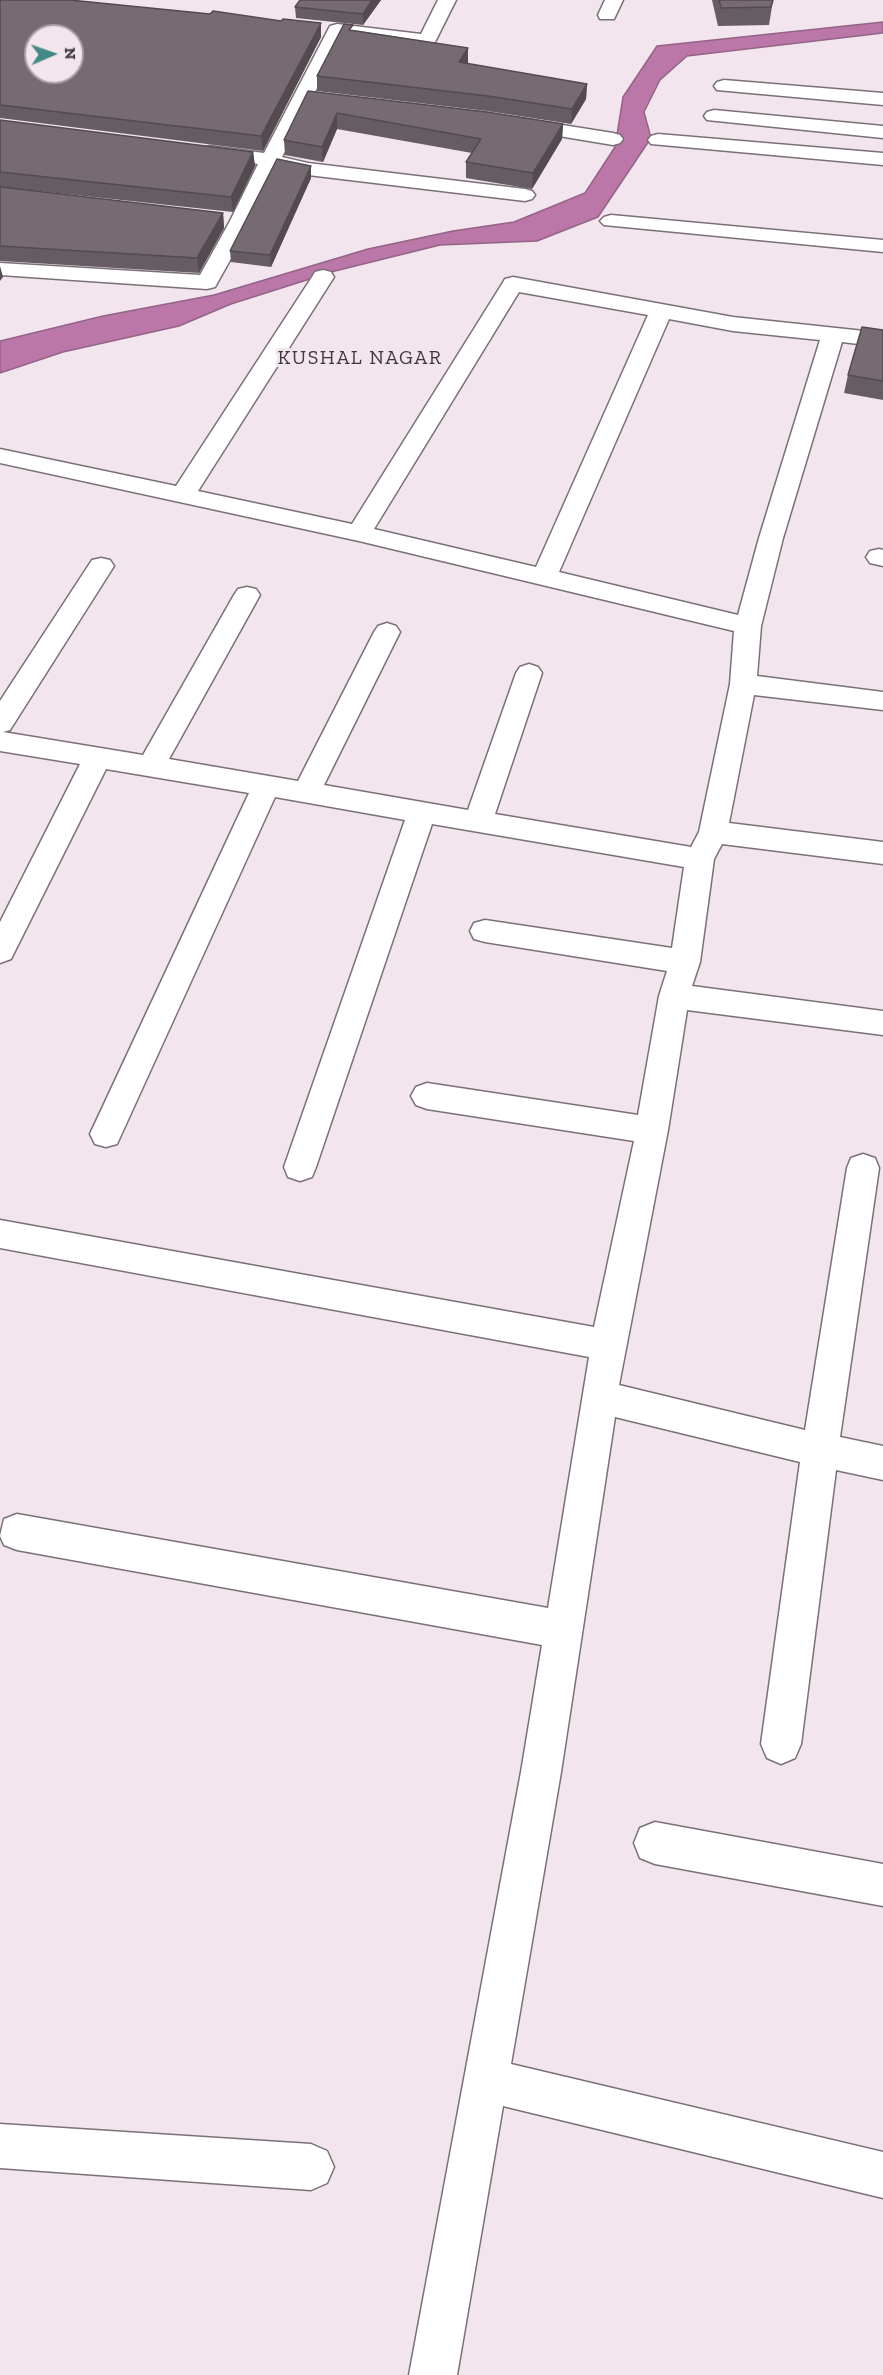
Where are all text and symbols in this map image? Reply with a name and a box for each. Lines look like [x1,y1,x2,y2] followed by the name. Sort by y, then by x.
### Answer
[24,24,84,84] north arrow
[61,47,80,60] text: N
[277,346,443,370] district label: KUSHAL NAGAR

